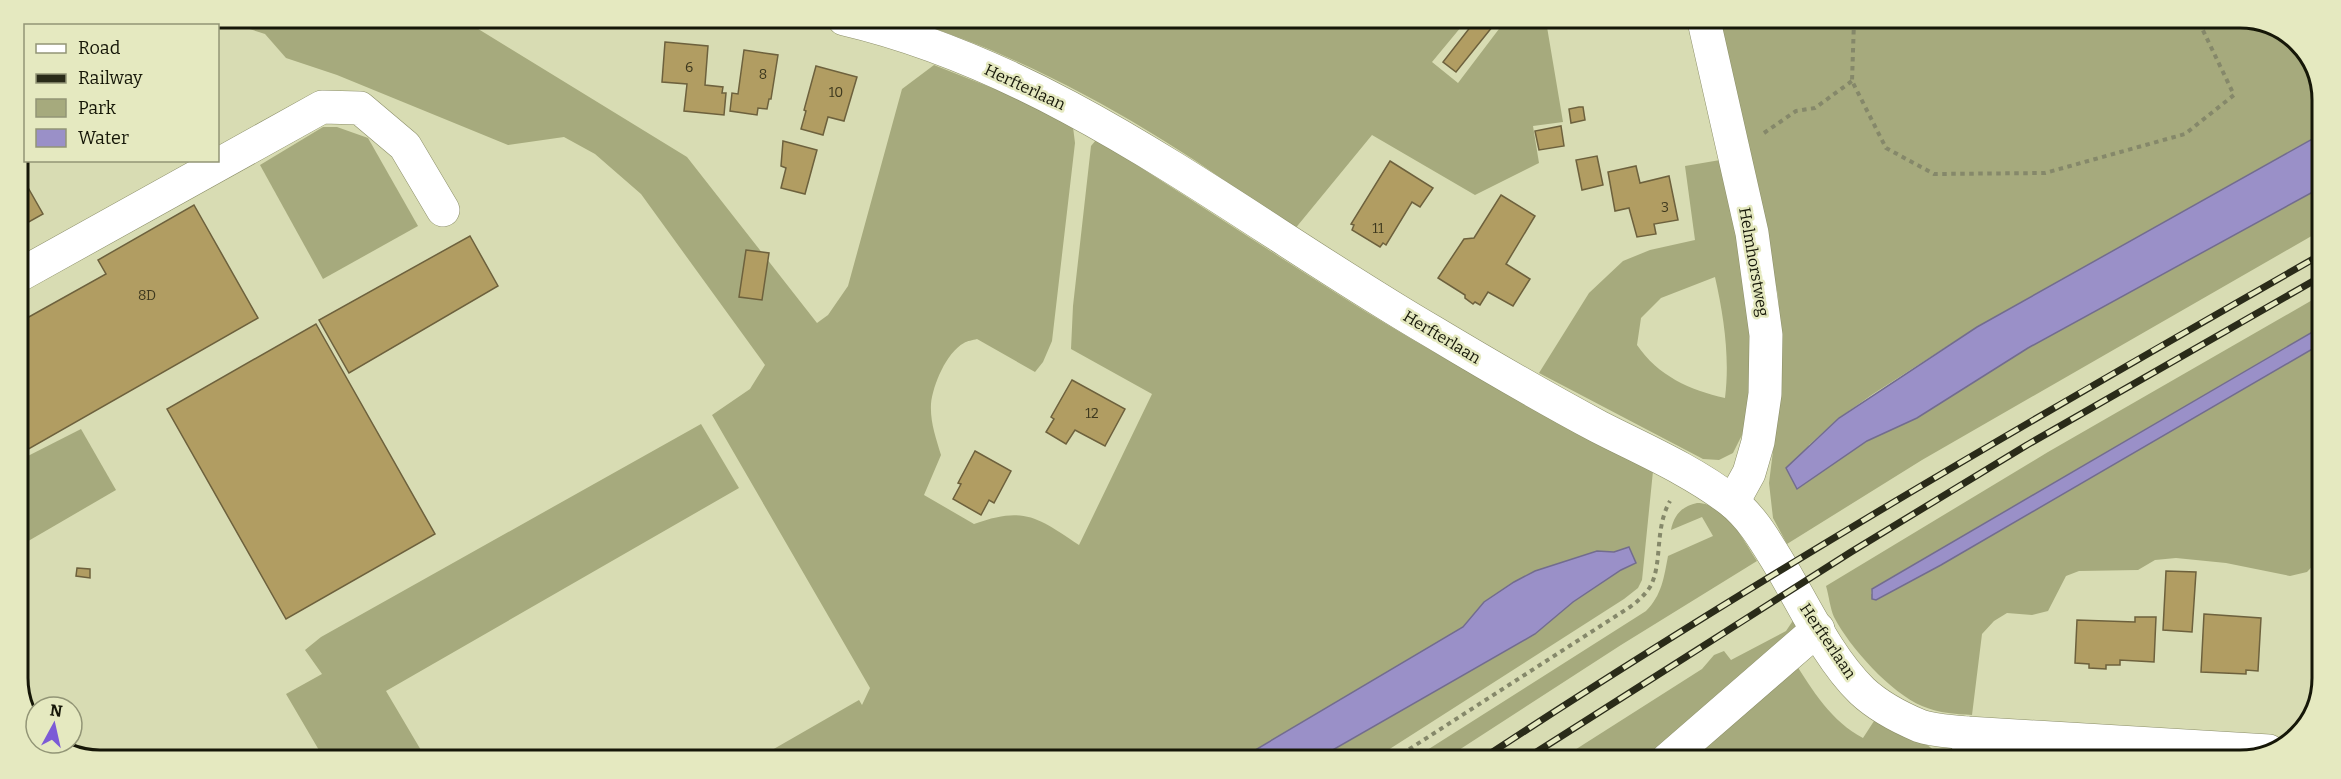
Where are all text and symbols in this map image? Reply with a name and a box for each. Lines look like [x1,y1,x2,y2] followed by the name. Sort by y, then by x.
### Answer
[24,24,219,162] legend
[78,37,121,59] text: Road
[685,59,693,76] house number: 6
[982,60,1068,114] street label: Herfterlaan
[759,66,767,83] house number: 8
[78,67,143,89] text: Railway
[829,84,843,101] house number: 10
[78,97,117,119] text: Park
[78,127,129,149] text: Water
[1661,199,1669,216] house number: 3
[1735,206,1773,318] street label: Helmhorstweg
[1372,220,1384,237] house number: 11
[138,287,156,304] house number: 8D
[1400,306,1484,368] street label: Herfterlaan
[1085,405,1099,422] house number: 12
[1796,600,1860,682] street label: Herfterlaan
[24,695,84,755] north arrow
[49,700,63,721] text: N

